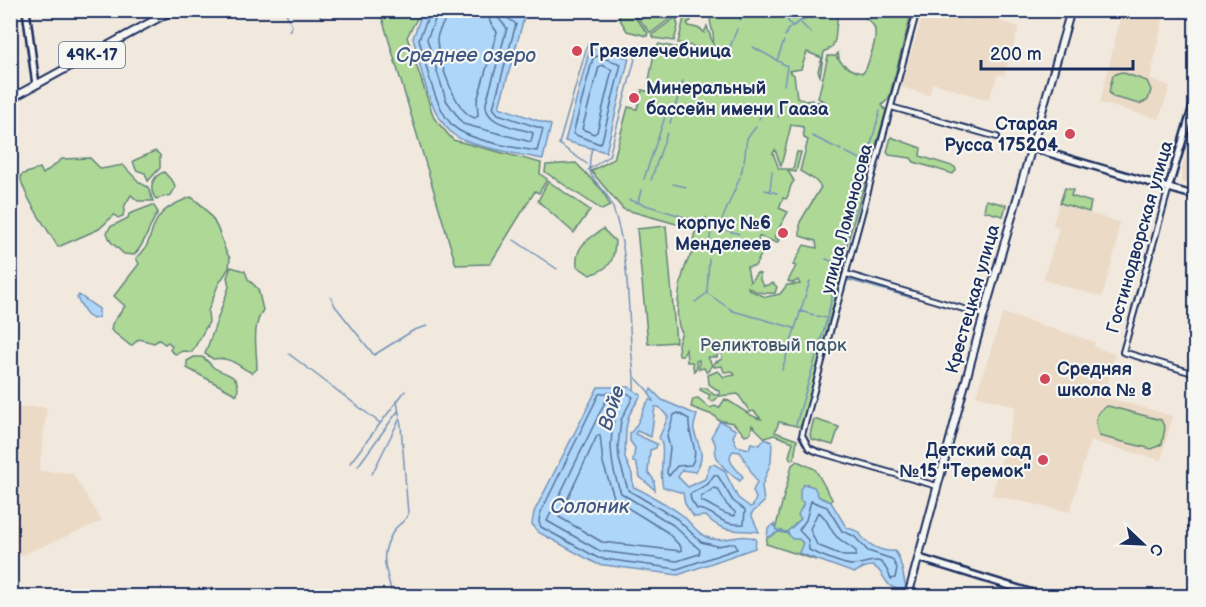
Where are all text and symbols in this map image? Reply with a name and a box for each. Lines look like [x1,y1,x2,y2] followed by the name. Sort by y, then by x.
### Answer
[981,33,1132,71] scale bar
[589,41,732,62] place label: Грязелечебница
[59,42,125,68] road number: 49К-17
[396,44,537,68] water label: Среднее озеро
[570,44,584,58] marker: Грязелечебница
[990,44,1042,65] text: 200 m
[646,78,829,120] place label: Минеральный бассейн имени Гааза
[627,91,641,105] marker: Минеральный бассейн имени Гааза
[944,114,1058,156] place label: Старая Русса 175204
[1063,127,1077,141] marker: Старая Русса 175204
[1102,138,1178,336] street label: Гостинодворская улица
[817,141,877,296] street label: улица Ломоносова
[675,213,771,255] place label: корпус №6 Менделеев
[942,222,1004,376] street label: Крестецкая улица
[776,226,790,240] marker: корпус №6 Менделеев
[700,335,847,356] park label: Реликтовый парк
[1057,359,1152,401] place label: Средняя школа № 8
[1038,372,1052,386] marker: Средняя школа № 8
[594,383,630,433] water label: Войе
[899,440,1031,482] place label: Детский сад №15 "Теремок"
[1036,453,1050,467] marker: Детский сад №15 "Теремок"
[551,495,630,519] water label: Солоник
[1113,514,1173,574] north arrow
[1145,540,1166,558] text: С

